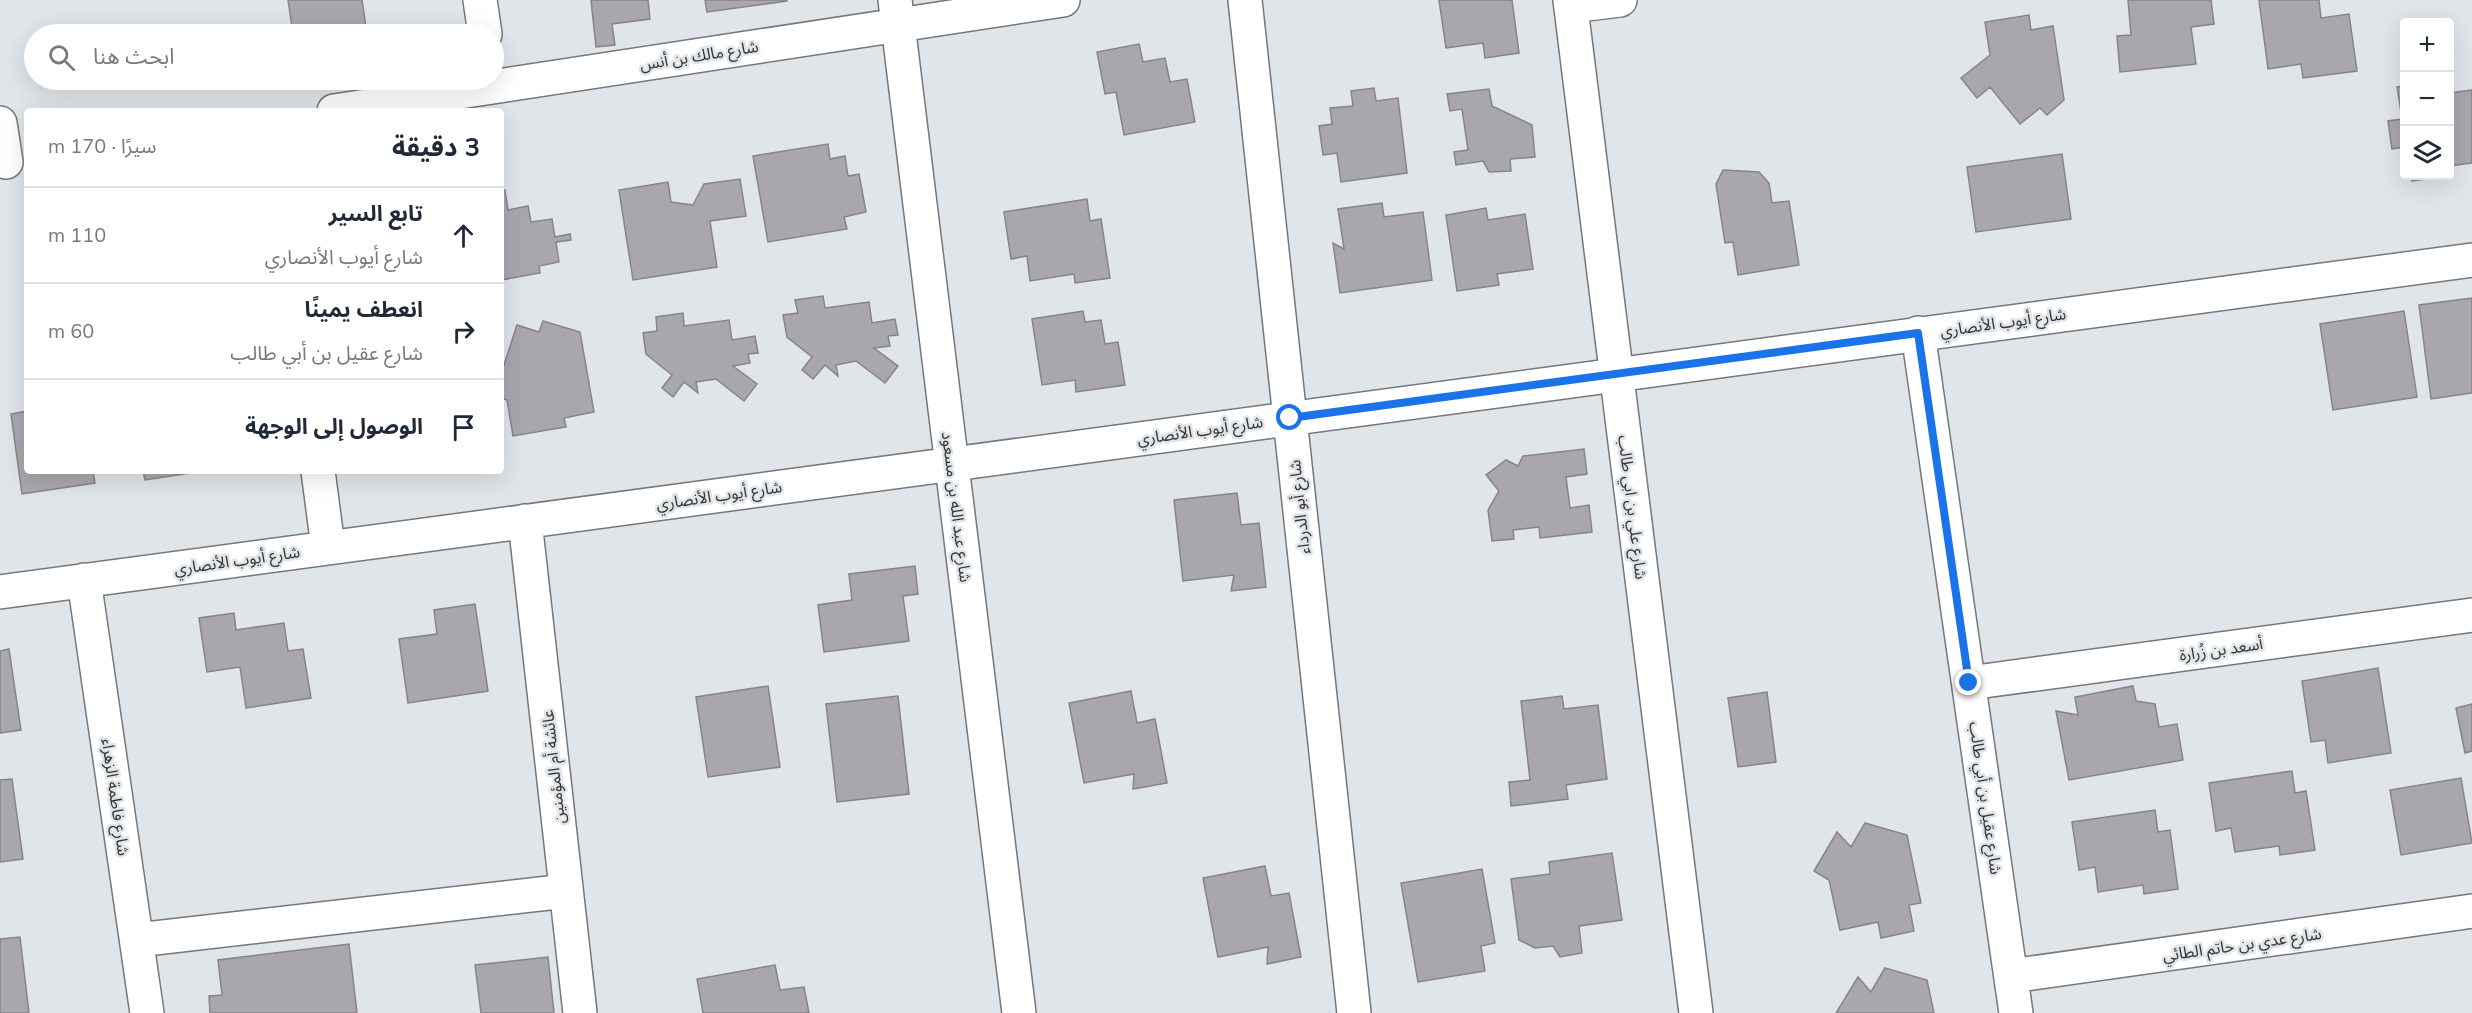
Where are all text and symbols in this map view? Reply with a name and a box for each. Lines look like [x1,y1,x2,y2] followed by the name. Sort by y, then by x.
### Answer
[2400,18,2454,180] map controls
[2400,18,2454,72] button: +
[24,24,504,90] search box
[638,36,760,77] street label: شارع مالك بن أنس
[45,41,78,74] icon: search
[93,42,174,72] text: ابحث هنا
[2400,72,2454,126] button: −
[2400,126,2454,180] button: layers
[392,130,480,165] text: 3 دقيقة
[48,133,156,160] text: سيرًا · 170 m
[329,199,423,229] text: تابع السير
[447,219,480,252] icon: ahead
[48,222,106,249] text: 110 m
[265,244,423,271] text: شارع أيوب الأنصاري
[305,295,423,325] text: انعطف يمينًا
[1939,303,2068,344] street label: شارع أيوب الأنصاري
[447,315,480,348] icon: right
[48,318,94,345] text: 60 m
[230,340,423,367] text: شارع عقيل بن أبي طالب
[1276,404,1302,430] route start
[447,411,480,444] icon: arrive
[1136,411,1265,452] street label: شارع أيوب الأنصاري
[245,412,423,442] text: الوصول إلى الوجهة
[935,430,976,584] street label: شارع عبد الله بن مسعود
[1611,434,1652,581] street label: شارع علي بن ابي طالب
[1284,458,1317,555] street label: شارع أبو الدرداء
[655,476,784,517] street label: شارع أيوب الأنصاري
[173,541,302,582] street label: شارع أيوب الأنصاري
[2178,633,2264,667] street label: أسعد بن زُرارة
[1955,669,1981,695] route end
[537,709,572,825] street label: عائشة أم المؤمنين
[1962,720,2007,876] street label: شارع عقيل بن أبي طالب
[95,737,134,857] street label: شارع فاطمة الزهراء
[2161,923,2323,968] street label: شارع عدي بن حاتم الطائي

